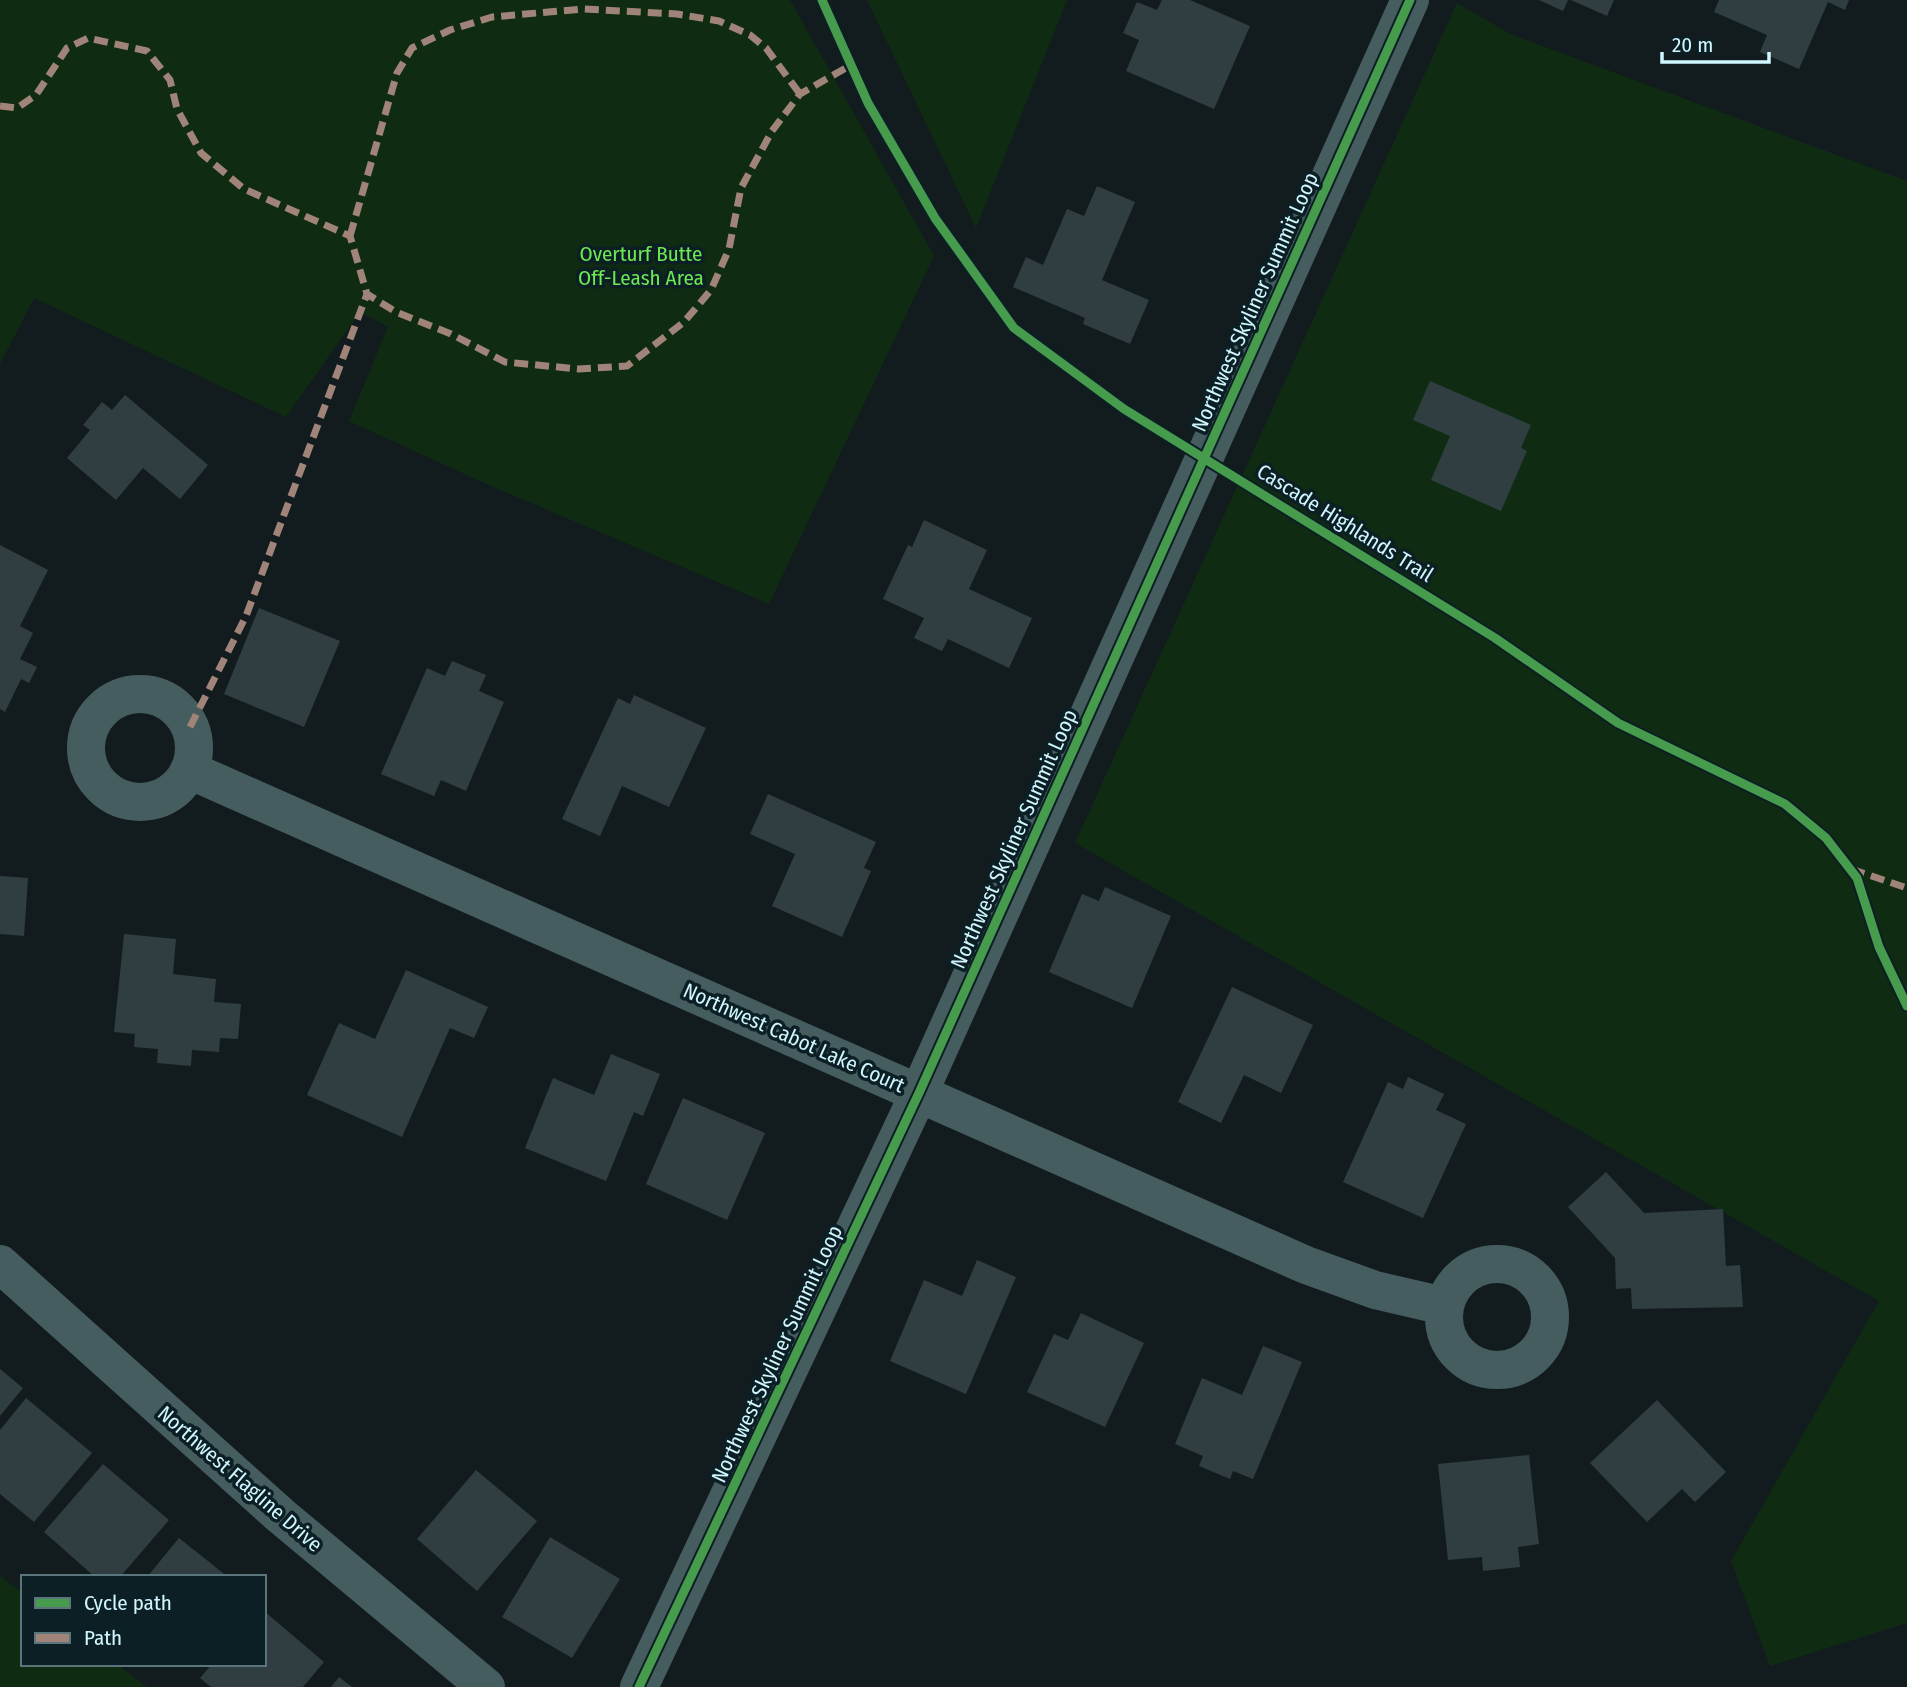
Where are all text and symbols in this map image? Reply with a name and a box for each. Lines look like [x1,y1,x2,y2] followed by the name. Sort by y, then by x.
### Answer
[1662,21,1769,65] scale bar
[1672,32,1713,58] text: 20 m
[1186,168,1324,436] street label: Northwest Skyliner Summit Loop
[578,241,704,291] park label: Overturf Butte Off-Leash Area
[1252,458,1438,588] street label: Cascade Highlands Trail
[945,705,1083,973] street label: Northwest Skyliner Summit Loop
[679,977,909,1099] street label: Northwest Cabot Lake Court
[706,1221,848,1487] street label: Northwest Skyliner Summit Loop
[152,1400,328,1558] street label: Northwest Flagline Drive
[21,1575,266,1666] legend
[84,1590,172,1616] text: Cycle path
[84,1625,122,1651] text: Path

